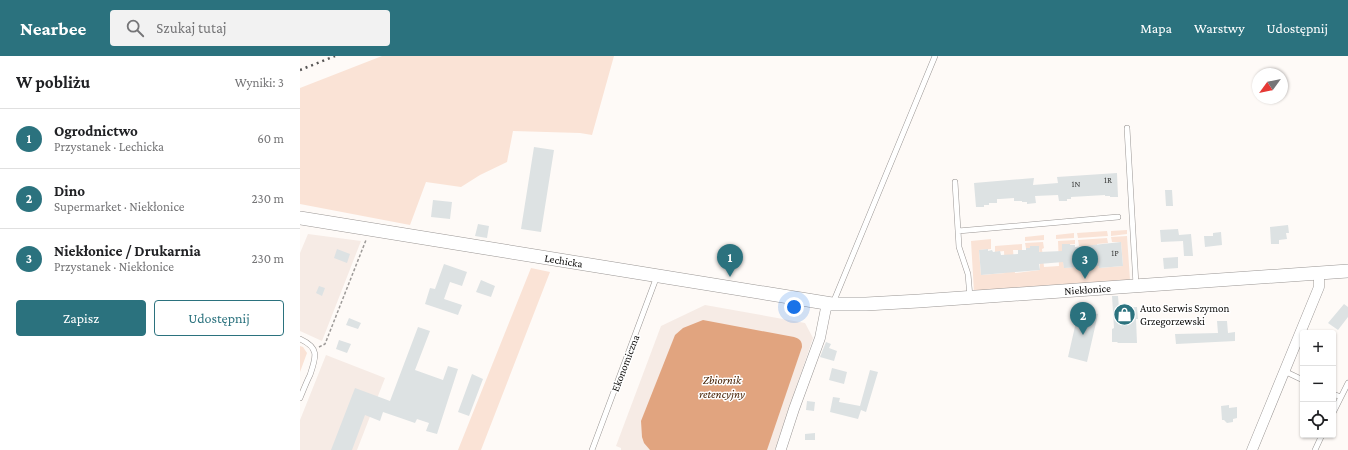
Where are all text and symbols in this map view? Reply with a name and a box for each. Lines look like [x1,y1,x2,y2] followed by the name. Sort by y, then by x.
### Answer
[110,10,390,46] search box
[124,17,146,39] icon: search
[20,18,86,39] text: Nearbee
[156,20,227,36] text: Szukaj tutaj
[1140,20,1172,36] text: Mapa
[1194,20,1245,36] text: Warstwy
[1267,20,1328,36] text: Udostępnij
[1252,68,1288,104] north arrow
[16,73,90,92] text: W pobliżu
[235,75,284,90] text: Wyniki: 3
[54,123,138,139] text: Ogrodnictwo
[27,131,31,146] text: 1
[257,131,284,146] text: 60 m
[54,139,164,154] text: Przystanek · Lechicka
[1104,175,1113,185] house number: 1R
[1072,179,1081,189] house number: 1N
[54,183,85,199] text: Dino
[26,191,32,206] text: 2
[251,191,284,206] text: 230 m
[54,199,184,214] text: Supermarket · Niekłonice
[54,243,201,259] text: Niekłonice / Drukarnia
[717,244,743,277] pin: 1
[1072,246,1098,279] pin: 3
[1111,248,1119,258] house number: 1P
[26,251,32,266] text: 3
[251,251,284,266] text: 230 m
[544,252,584,270] street label: Lechicka
[54,259,174,274] text: Przystanek · Niekłonice
[1064,282,1112,297] street label: Niekłonice
[784,297,804,317] your location
[16,300,146,336] button: Zapisz
[154,300,284,336] button: Udostępnij
[1112,301,1138,327] shop icon: Auto Serwis Szymon Grzegorzewski
[1070,302,1096,335] pin: 2
[1140,302,1229,328] place label: Auto Serwis Szymon Grzegorzewski
[1300,330,1336,438] map controls
[1300,330,1336,366] button: +
[609,333,641,393] street label: Ekonomiczna
[1300,366,1336,402] button: −
[699,373,745,401] water label: Zbiornik retencyjny
[1300,402,1336,438] button: locate

